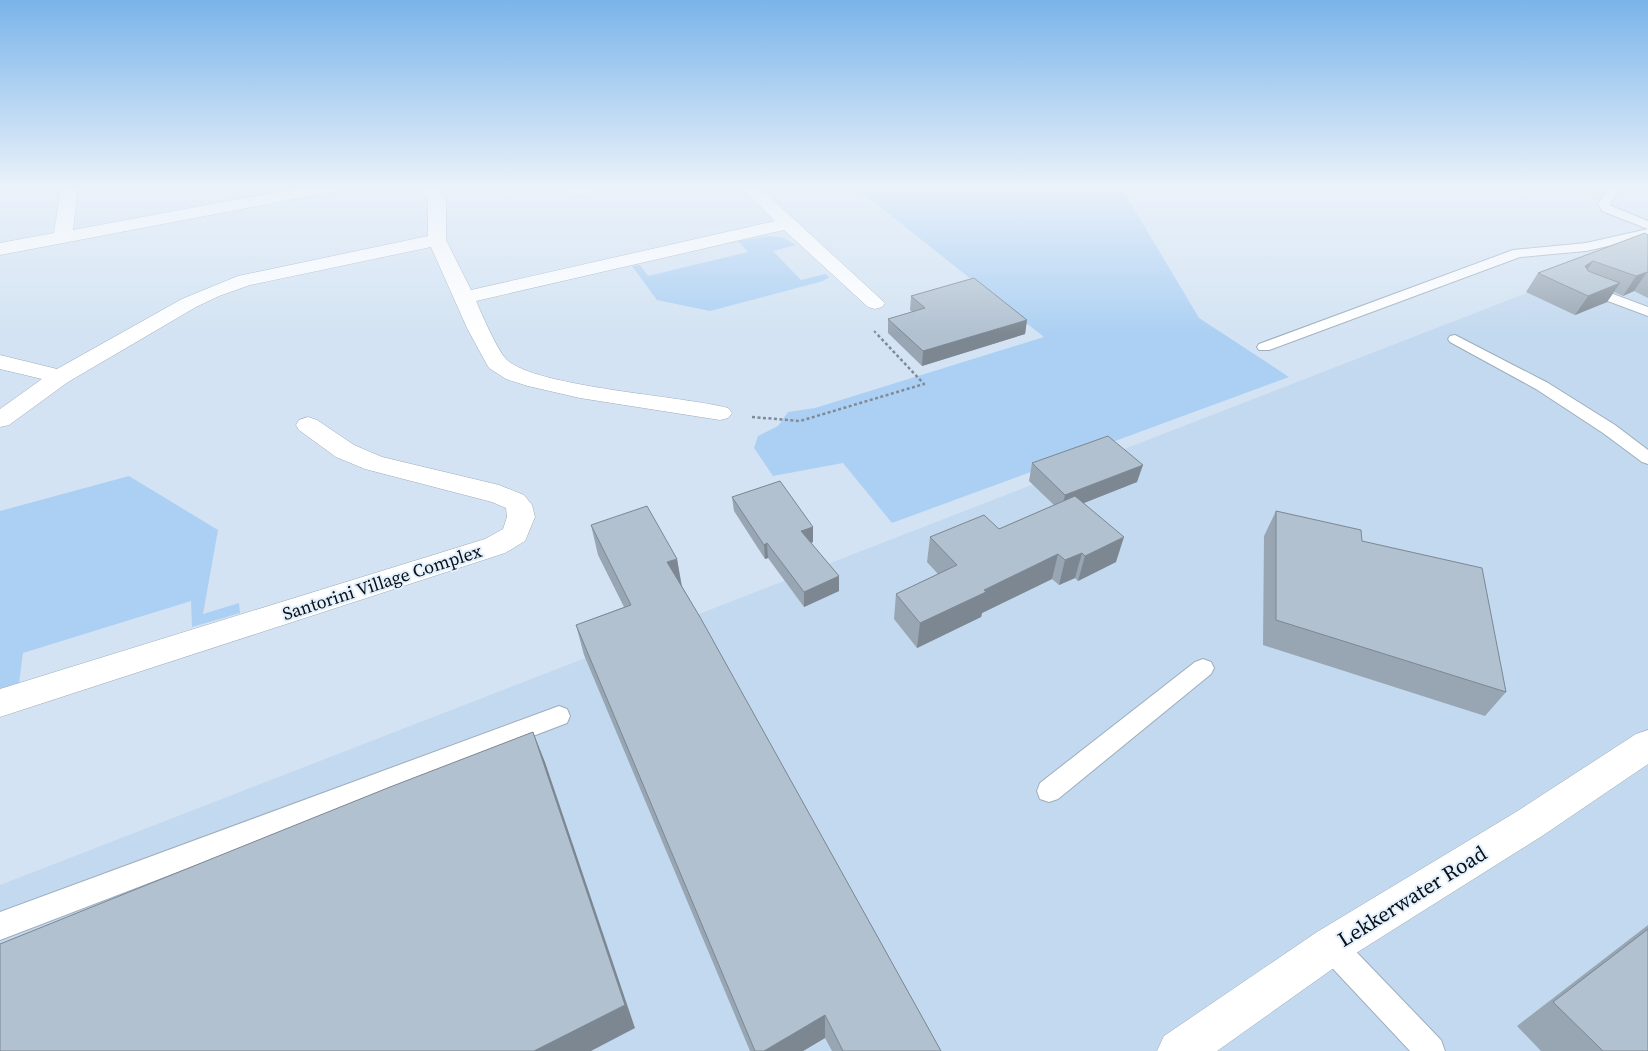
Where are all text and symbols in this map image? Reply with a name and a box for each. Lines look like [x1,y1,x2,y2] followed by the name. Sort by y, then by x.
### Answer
[279,538,485,626] street label: Santorini Village Complex
[1332,838,1492,954] street label: Lekkerwater Road

